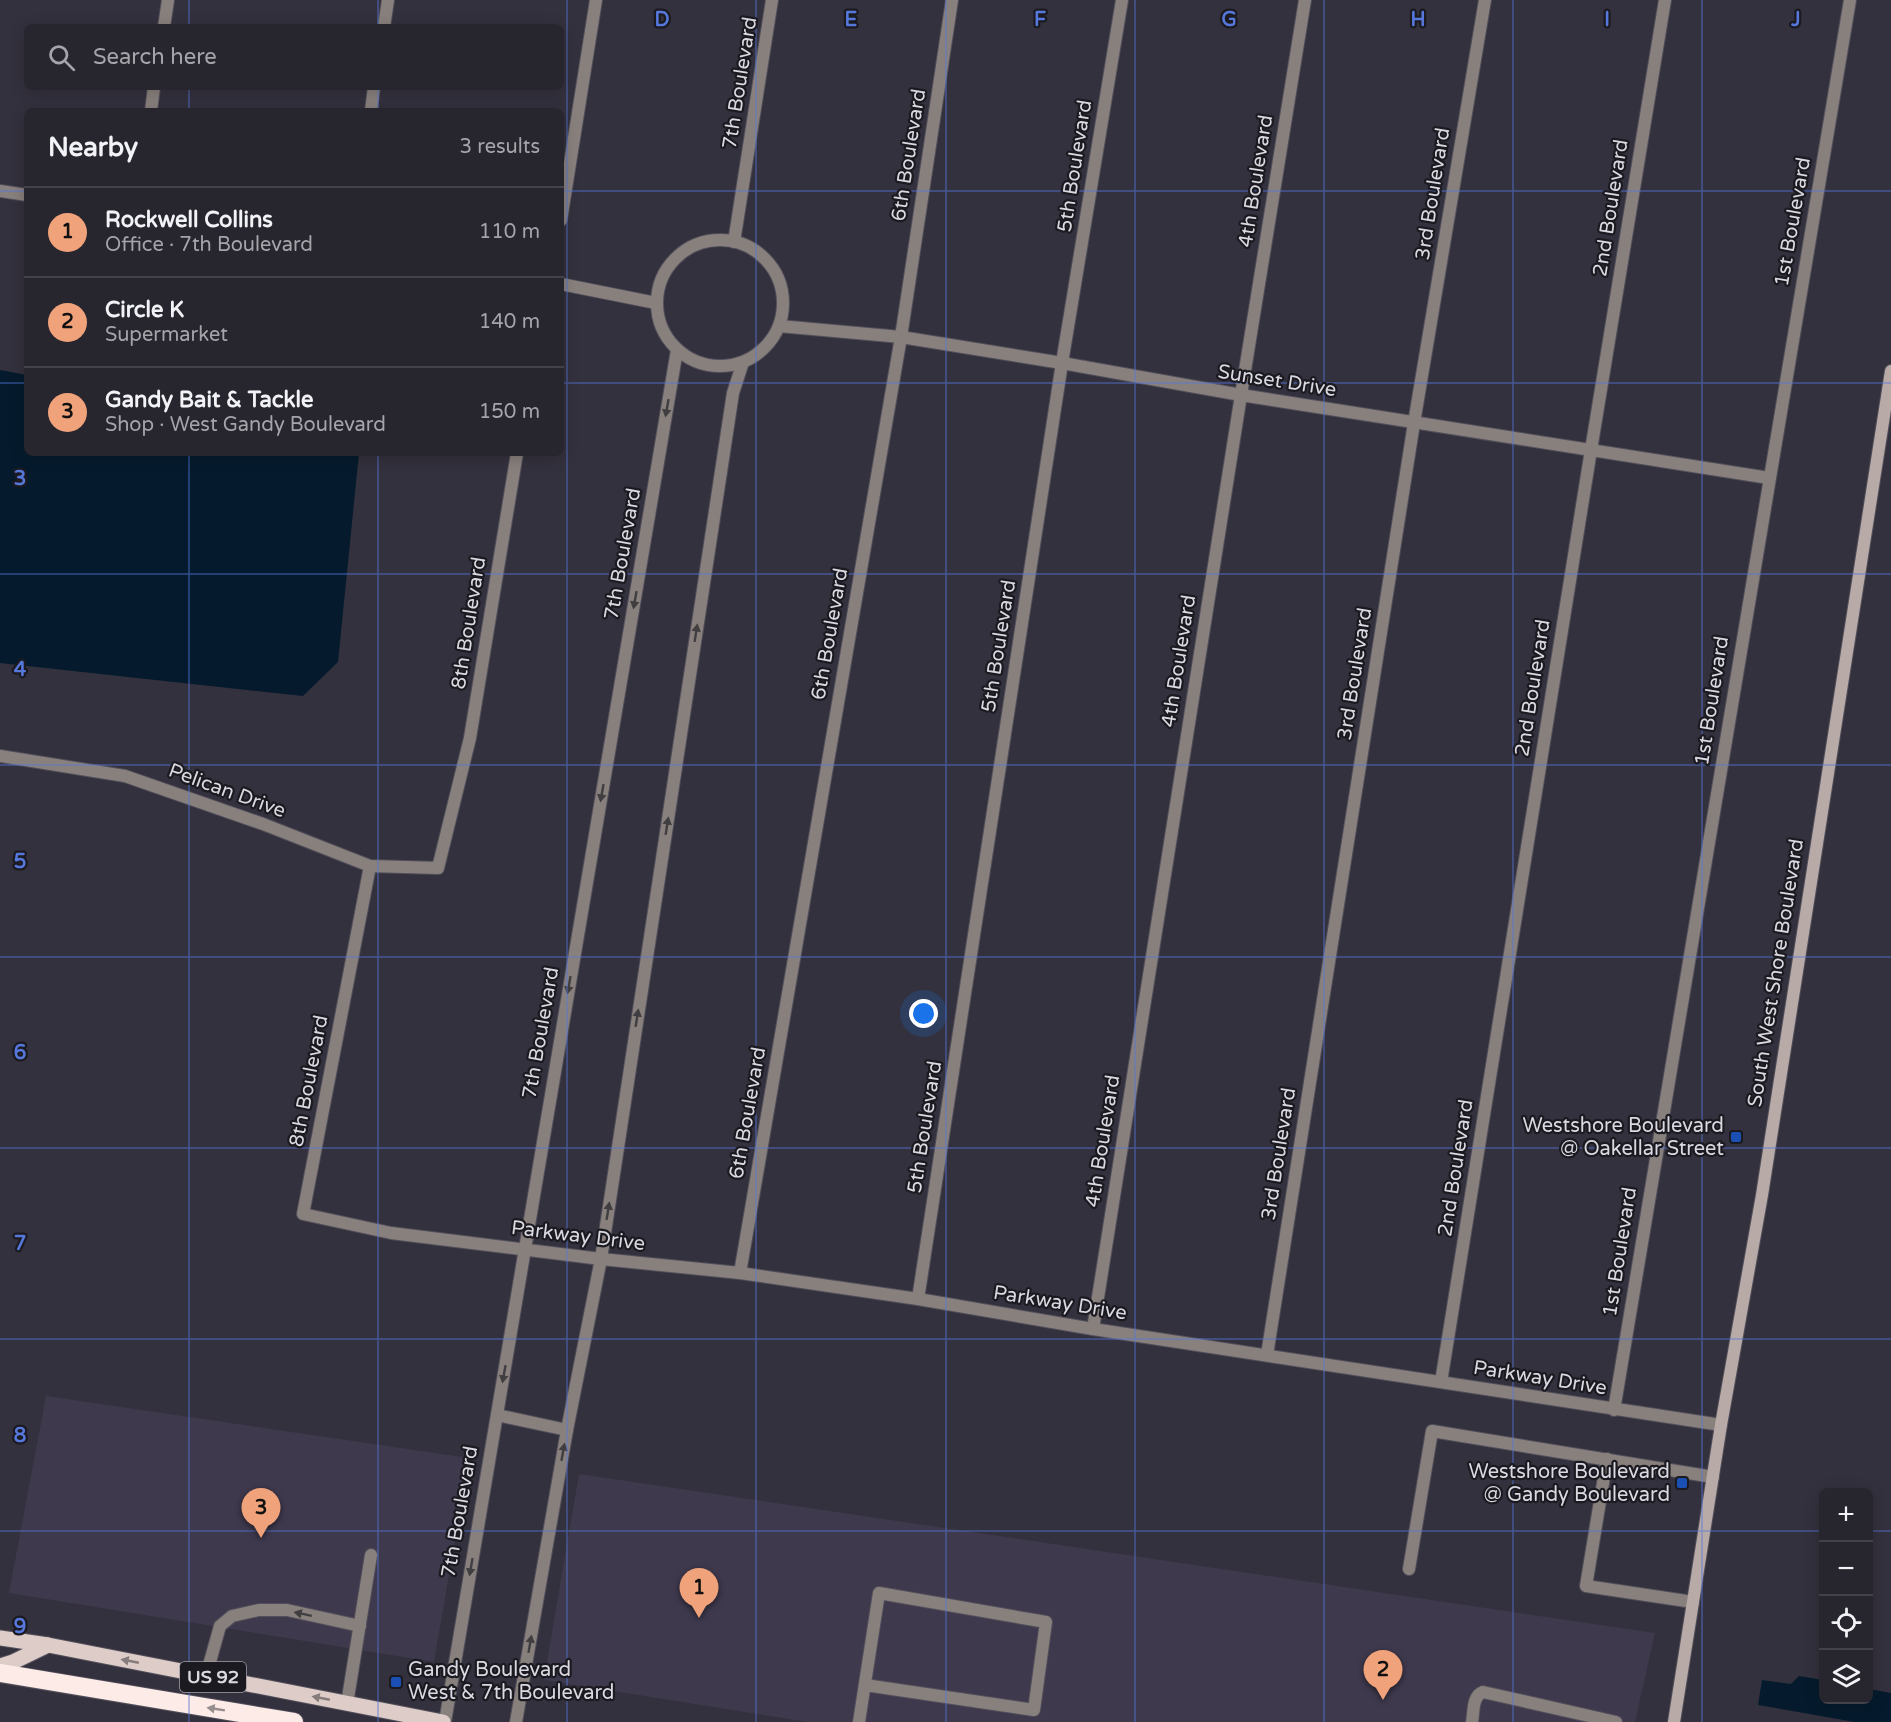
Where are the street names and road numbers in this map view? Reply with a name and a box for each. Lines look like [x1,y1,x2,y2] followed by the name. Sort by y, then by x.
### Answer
[718,15,762,151] street label: 7th Boulevard
[887,87,931,223] street label: 6th Boulevard
[1053,98,1097,234] street label: 5th Boulevard
[1234,113,1278,249] street label: 4th Boulevard
[1411,126,1455,262] street label: 3rd Boulevard
[1588,138,1634,278] street label: 2nd Boulevard
[1770,155,1816,289] street label: 1st Boulevard
[1216,360,1338,402] street label: Sunset Drive
[600,486,646,622] street label: 7th Boulevard
[447,555,491,691] street label: 8th Boulevard
[807,566,853,702] street label: 6th Boulevard
[977,578,1021,714] street label: 5th Boulevard
[1157,593,1201,729] street label: 4th Boulevard
[1333,606,1377,742] street label: 3rd Boulevard
[1510,618,1556,758] street label: 2nd Boulevard
[1690,634,1734,768] street label: 1st Boulevard
[165,759,289,823] street label: Pelican Drive
[1743,837,1809,1109] street label: South West Shore Boulevard
[518,965,564,1101] street label: 7th Boulevard
[284,1013,334,1149] street label: 8th Boulevard
[725,1045,771,1181] street label: 6th Boulevard
[903,1059,947,1195] street label: 5th Boulevard
[1081,1073,1125,1209] street label: 4th Boulevard
[1257,1086,1301,1222] street label: 3rd Boulevard
[1433,1098,1479,1238] street label: 2nd Boulevard
[1598,1185,1642,1319] street label: 1st Boulevard
[510,1216,646,1256] street label: Parkway Drive
[992,1281,1128,1325] street label: Parkway Drive
[1472,1356,1608,1400] street label: Parkway Drive
[437,1444,483,1580] street label: 7th Boulevard
[180,1662,246,1692] road number: US 92

